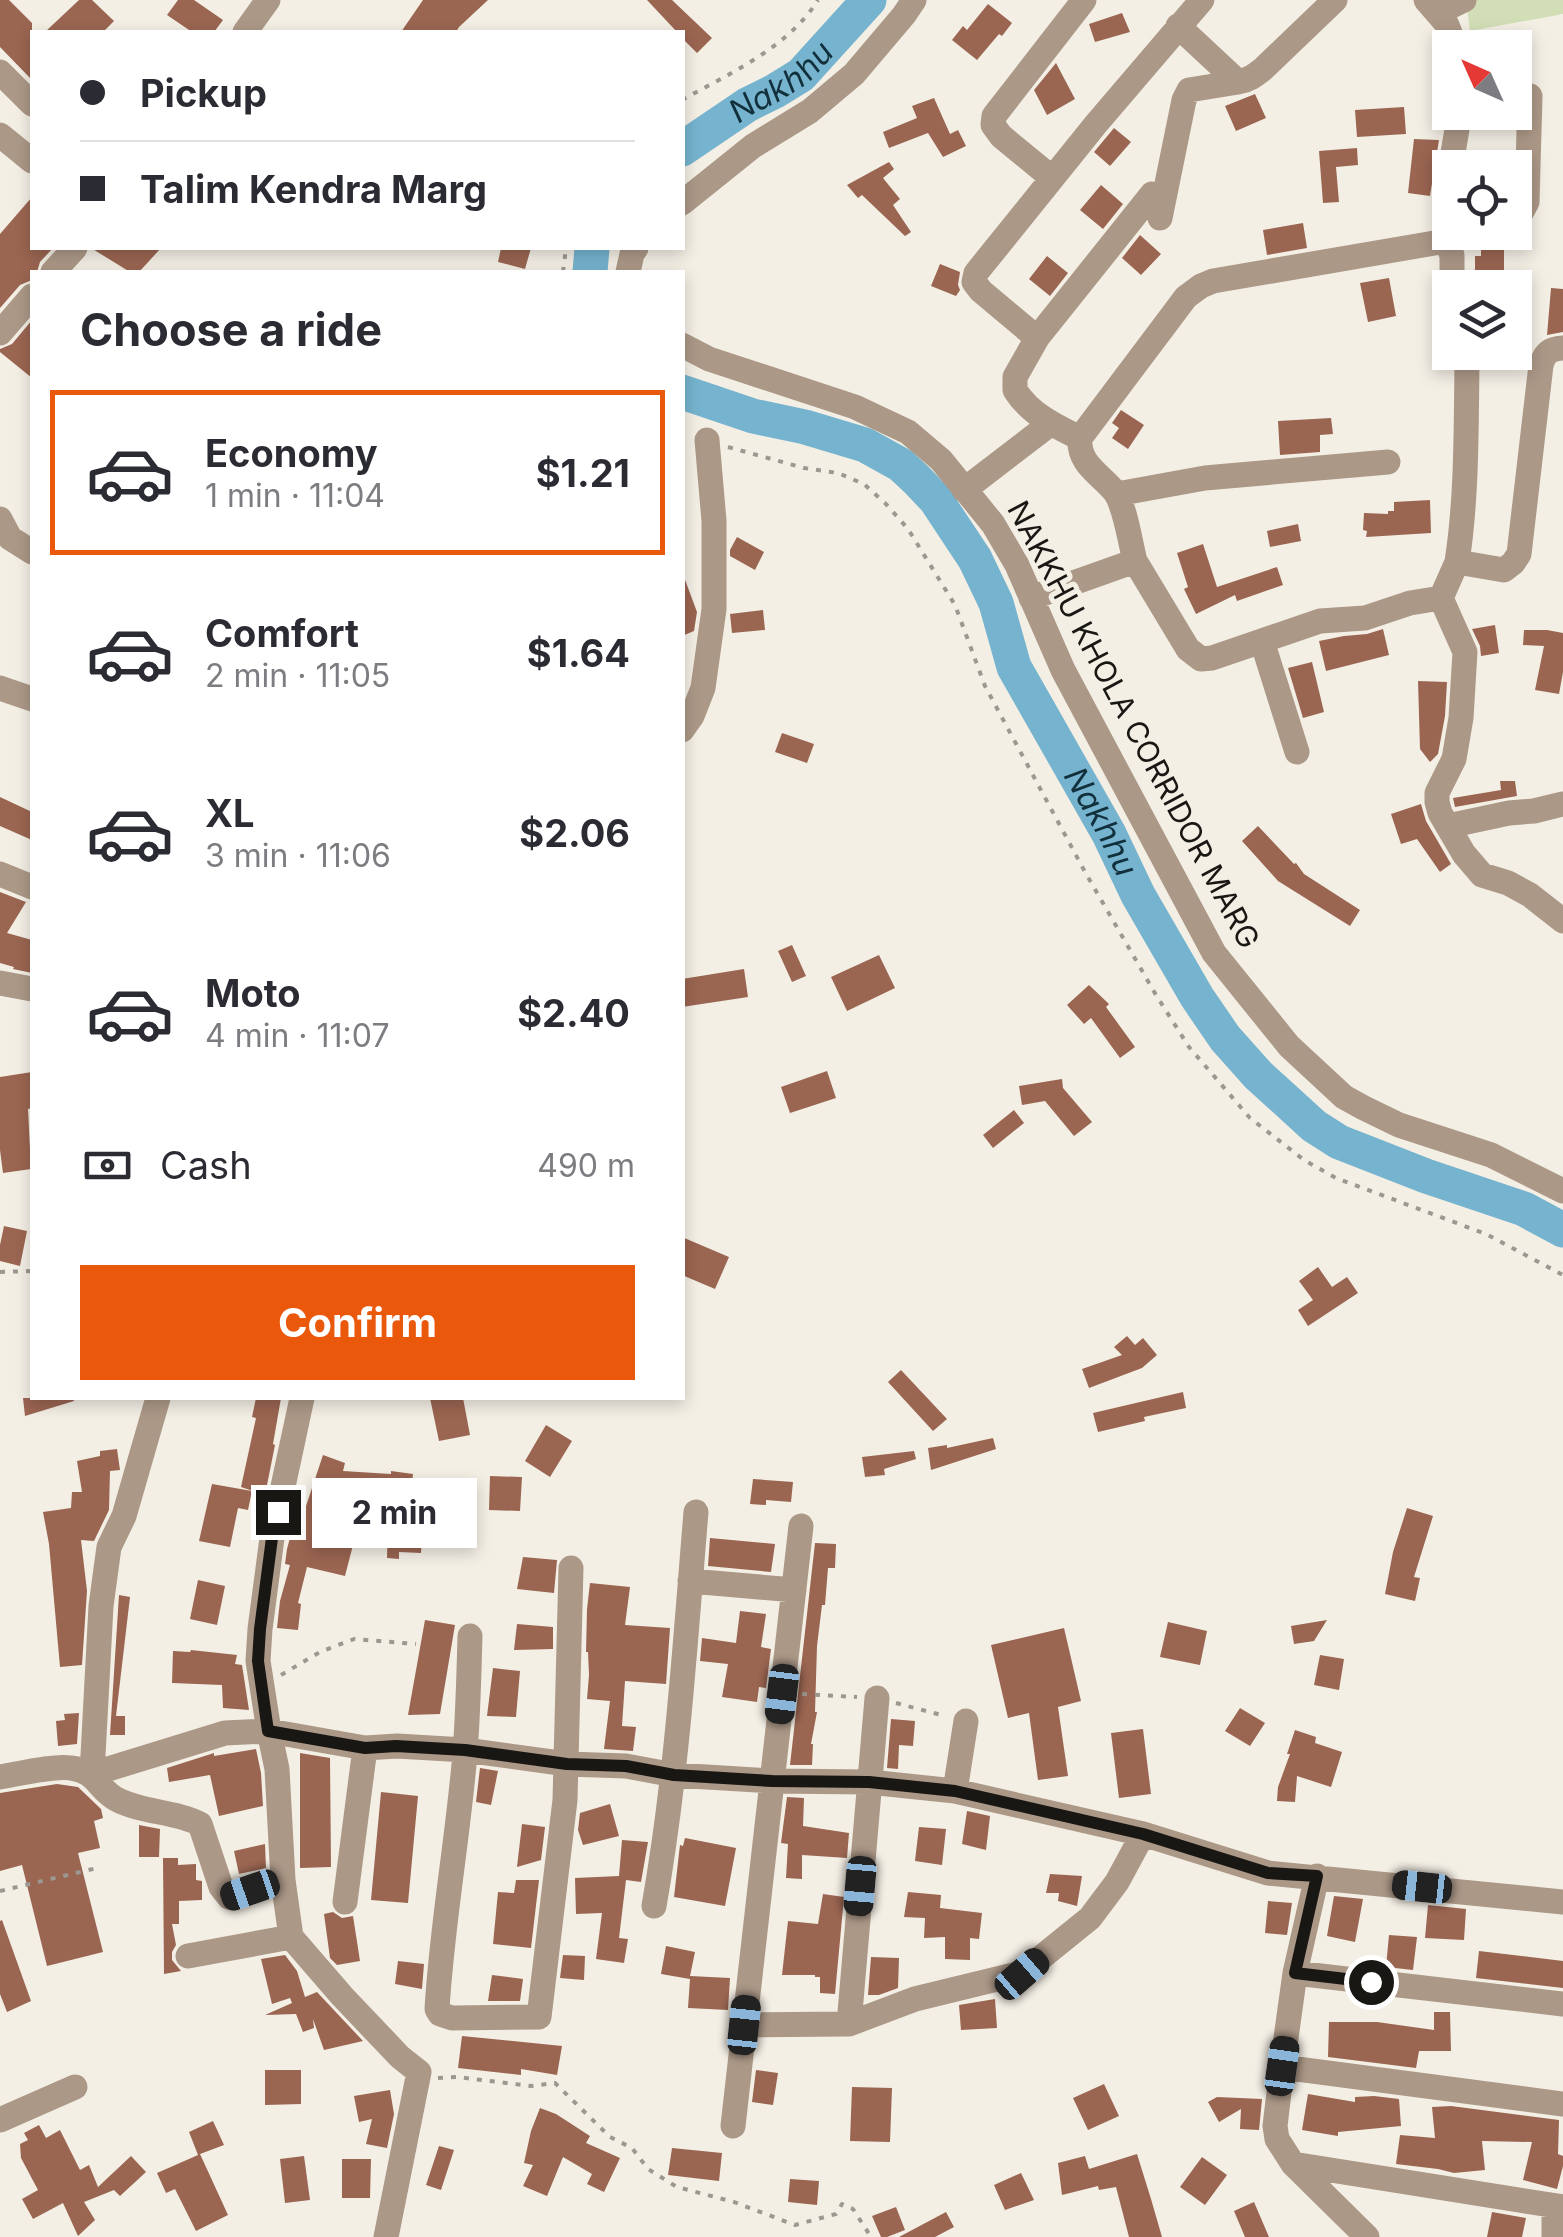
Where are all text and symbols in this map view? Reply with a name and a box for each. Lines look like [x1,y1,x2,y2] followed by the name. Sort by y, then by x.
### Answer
[1432,30,1532,130] north arrow
[1432,30,1532,370] map controls
[721,33,841,131] water label: Nakhhu
[140,70,267,116] text: Pickup
[1432,150,1532,250] button: locate
[140,166,487,212] text: Talim Kendra Marg
[1432,270,1532,370] button: layers
[80,302,382,357] text: Choose a ride
[85,428,175,518] icon: car
[205,430,378,476] text: Economy
[536,450,630,496] text: $1.21
[205,476,385,515] text: 1 min · 11:04
[1000,495,1267,954] street label: NAKKHU KHOLA CORRIDOR MARG
[85,608,175,698] icon: car
[205,610,359,656] text: Comfort
[527,630,630,676] text: $1.64
[205,656,390,695] text: 2 min · 11:05
[1056,760,1146,882] water label: Nakhhu
[85,788,175,878] icon: car
[205,790,255,836] text: XL
[519,810,630,856] text: $2.06
[205,836,391,875] text: 3 min · 11:06
[85,968,175,1058] icon: car
[205,970,301,1016] text: Moto
[517,990,630,1036] text: $2.40
[205,1016,390,1055] text: 4 min · 11:07
[80,1138,135,1193] icon: cash
[160,1142,252,1188] text: Cash
[537,1146,635,1185] text: 490 m
[80,1265,635,1380] button: Confirm
[313,1477,478,1547] callout: 2 min
[256,1490,301,1535] route end
[352,1493,437,1532] text: 2 min
[763,1662,801,1726] car
[842,1855,878,1917] car
[217,1866,283,1914] car
[1391,1869,1453,1905] car
[990,1943,1054,2005] car
[1349,1960,1394,2005] route start
[726,1994,762,2056] car
[1263,2034,1301,2098] car

